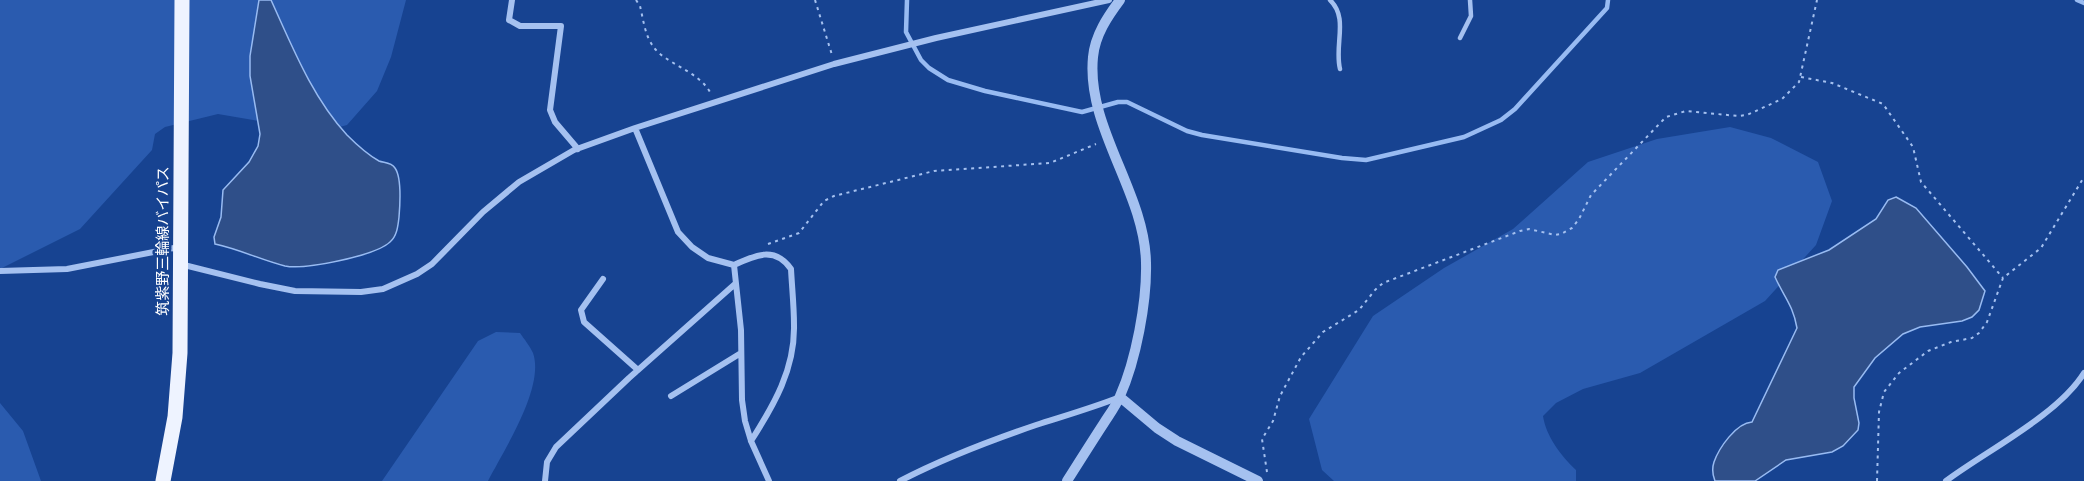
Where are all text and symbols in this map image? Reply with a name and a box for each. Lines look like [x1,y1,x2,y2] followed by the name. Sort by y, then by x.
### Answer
[153,166,172,316] street label: 筑紫野三輪線バイパス

